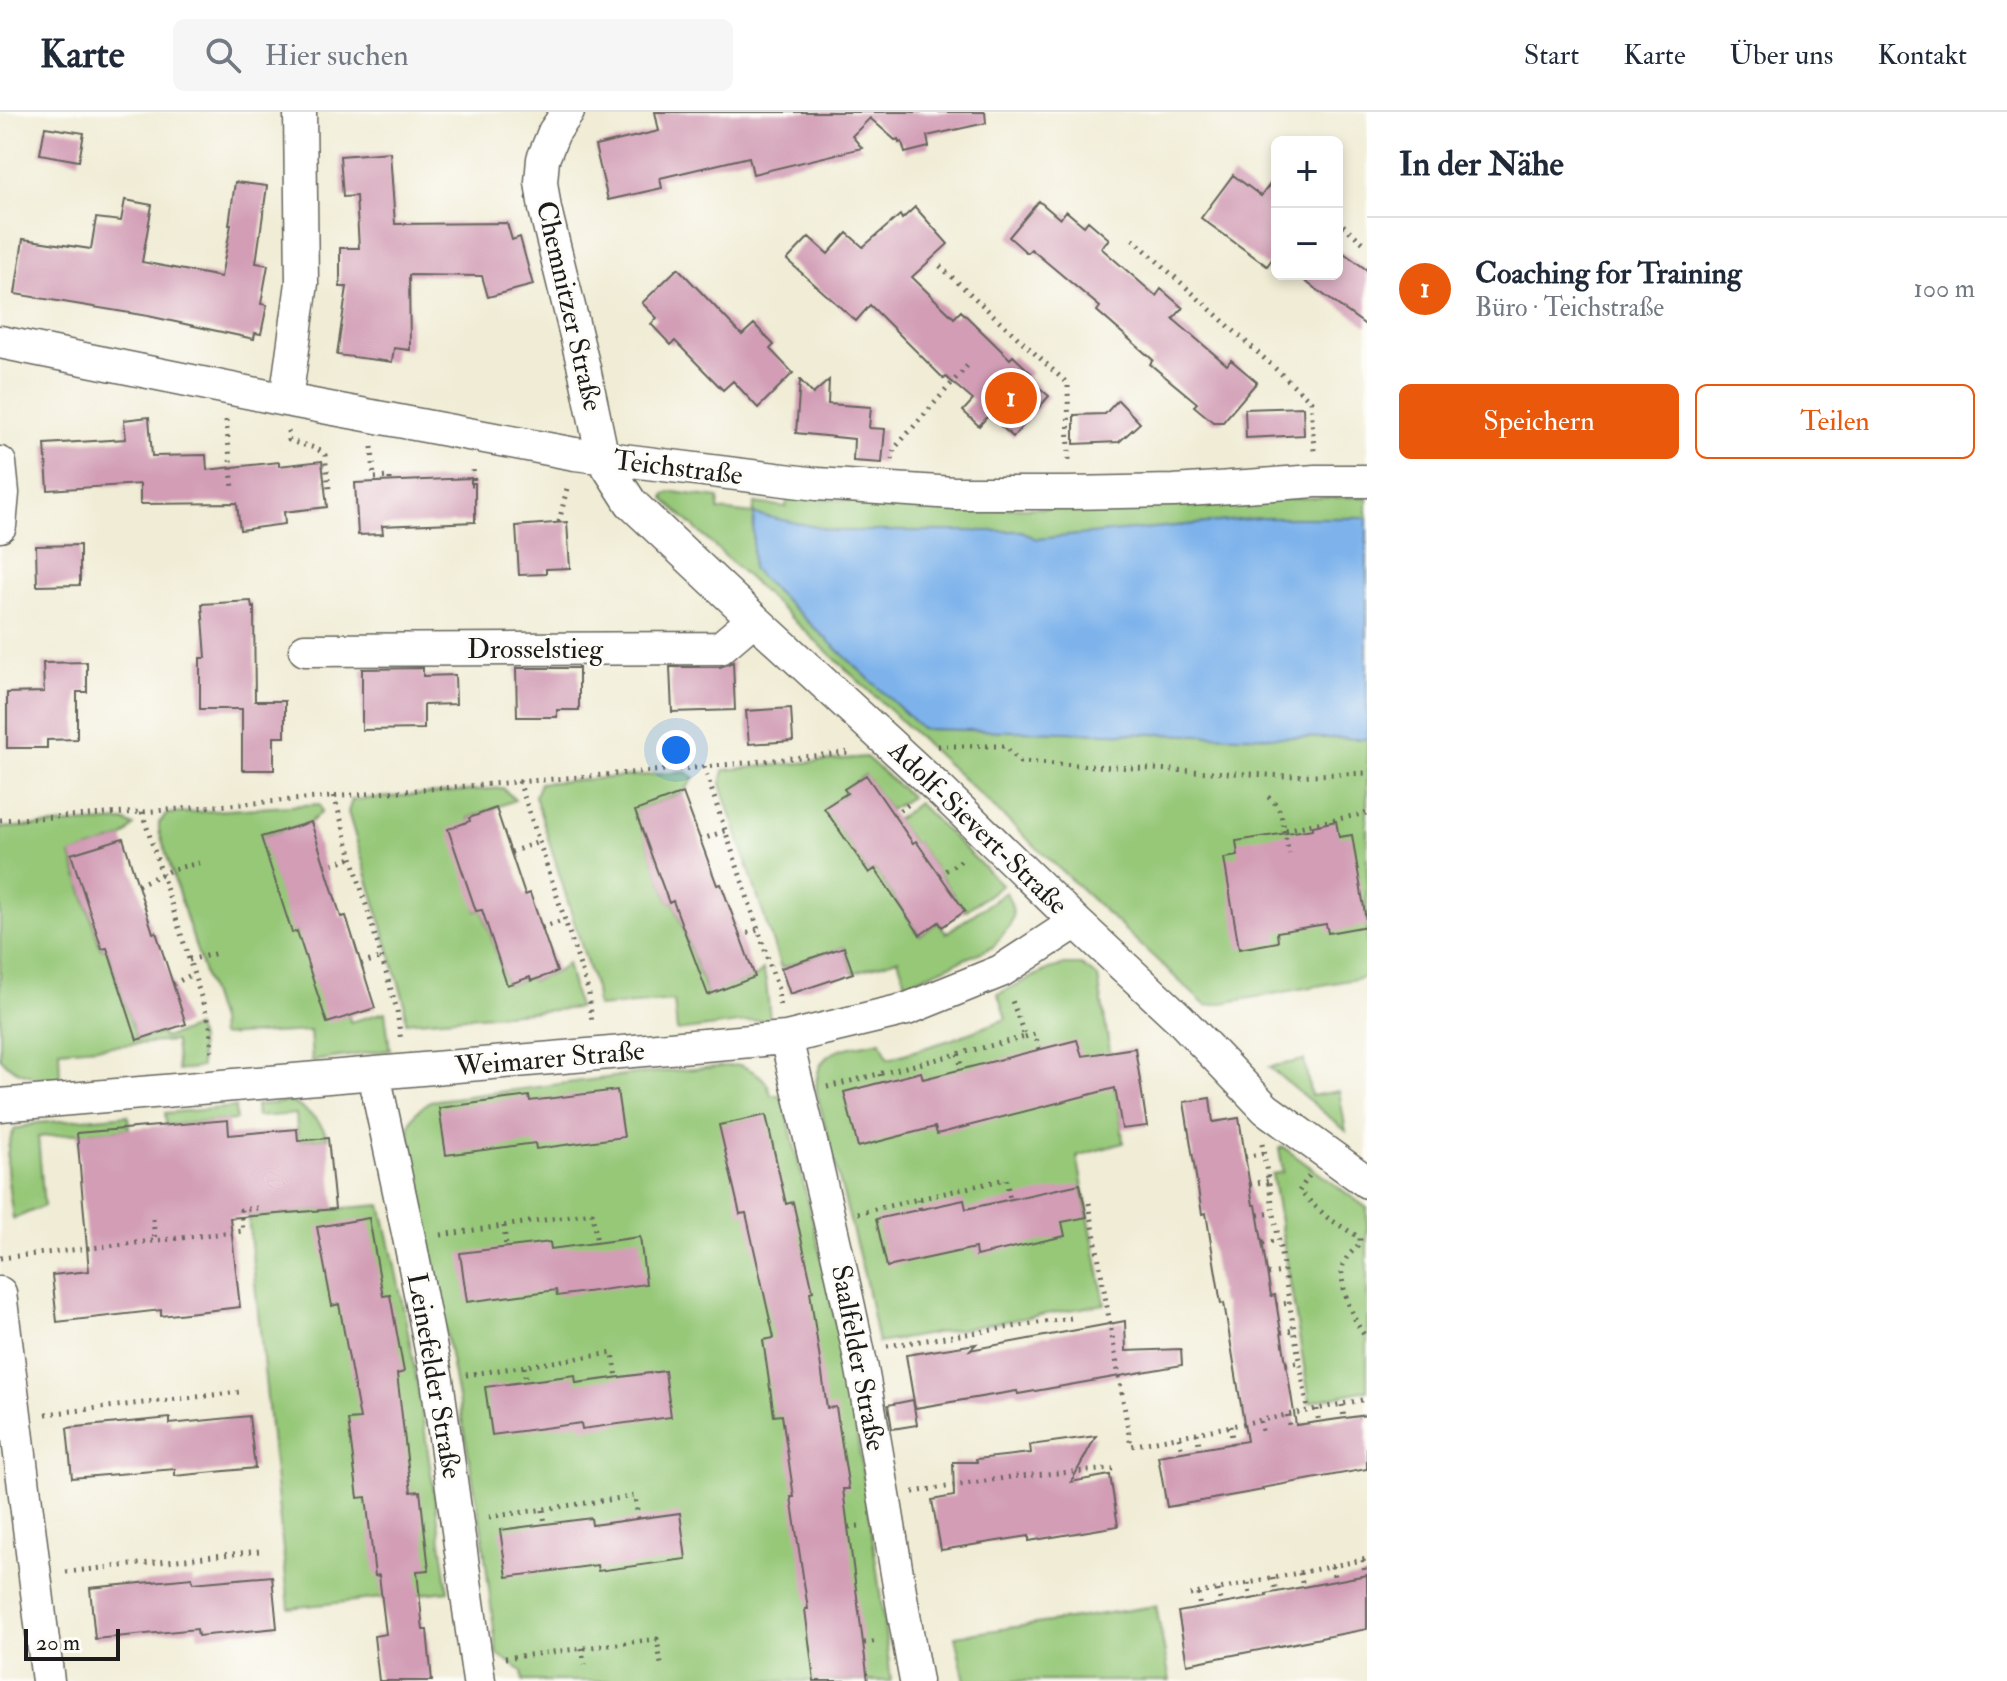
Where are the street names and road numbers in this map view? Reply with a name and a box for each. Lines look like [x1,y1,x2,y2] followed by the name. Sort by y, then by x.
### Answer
[528,198,610,415] street label: Chemnitzer Straße
[612,443,745,493] street label: Teichstraße
[467,632,604,667] street label: Drosselstieg
[880,733,1075,923] street label: Adolf-Sievert-Straße
[453,1033,647,1085] street label: Weimarer Straße
[823,1262,893,1454] street label: Saalfelder Straße
[399,1270,469,1482] street label: Leinefelder Straße

